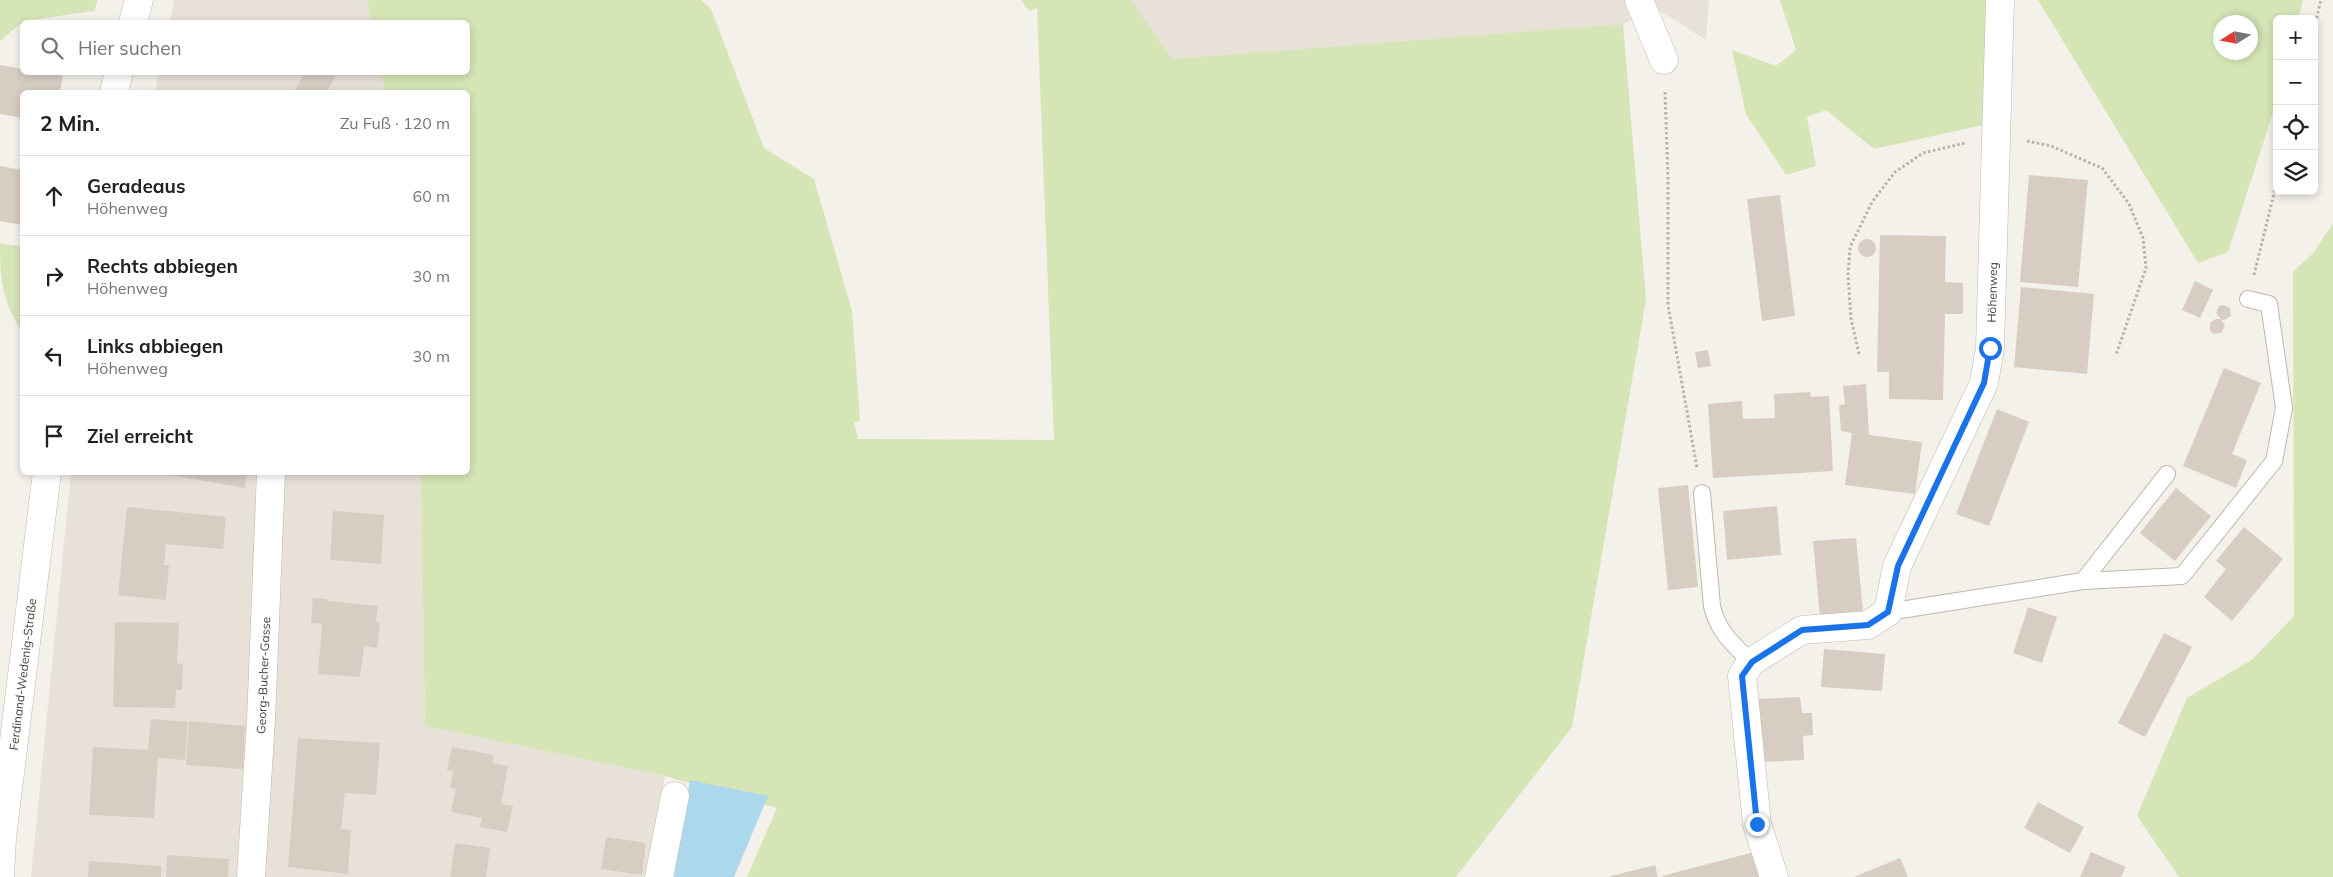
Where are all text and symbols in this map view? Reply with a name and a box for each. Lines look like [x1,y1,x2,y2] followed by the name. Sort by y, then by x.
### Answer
[2213,15,2258,60] north arrow
[2273,15,2318,195] map controls
[2273,15,2318,60] button: +
[20,20,470,75] search box
[38,34,66,62] icon: search
[78,36,182,60] text: Hier suchen
[2273,60,2318,105] button: −
[2273,105,2318,150] button: locate
[40,110,100,136] text: 2 Min.
[340,113,450,133] text: Zu Fuß · 120 m
[2273,150,2318,195] button: layers
[87,174,185,198] text: Geradeaus
[40,182,68,210] icon: ahead
[413,186,450,206] text: 60 m
[87,198,168,218] text: Höhenweg
[87,254,238,278] text: Rechts abbiegen
[40,262,68,290] icon: right
[1983,262,2000,323] street label: Höhenweg
[413,266,450,286] text: 30 m
[87,278,168,298] text: Höhenweg
[87,334,224,358] text: Links abbiegen
[1979,337,2002,360] route start
[40,342,68,370] icon: left
[413,346,450,366] text: 30 m
[87,358,168,378] text: Höhenweg
[40,422,68,450] icon: arrive
[87,424,193,448] text: Ziel erreicht
[5,598,39,751] street label: Ferdinand-Wedenig-Straße
[253,617,273,734] street label: Georg-Bucher-Gasse
[1746,813,1769,836] route end

